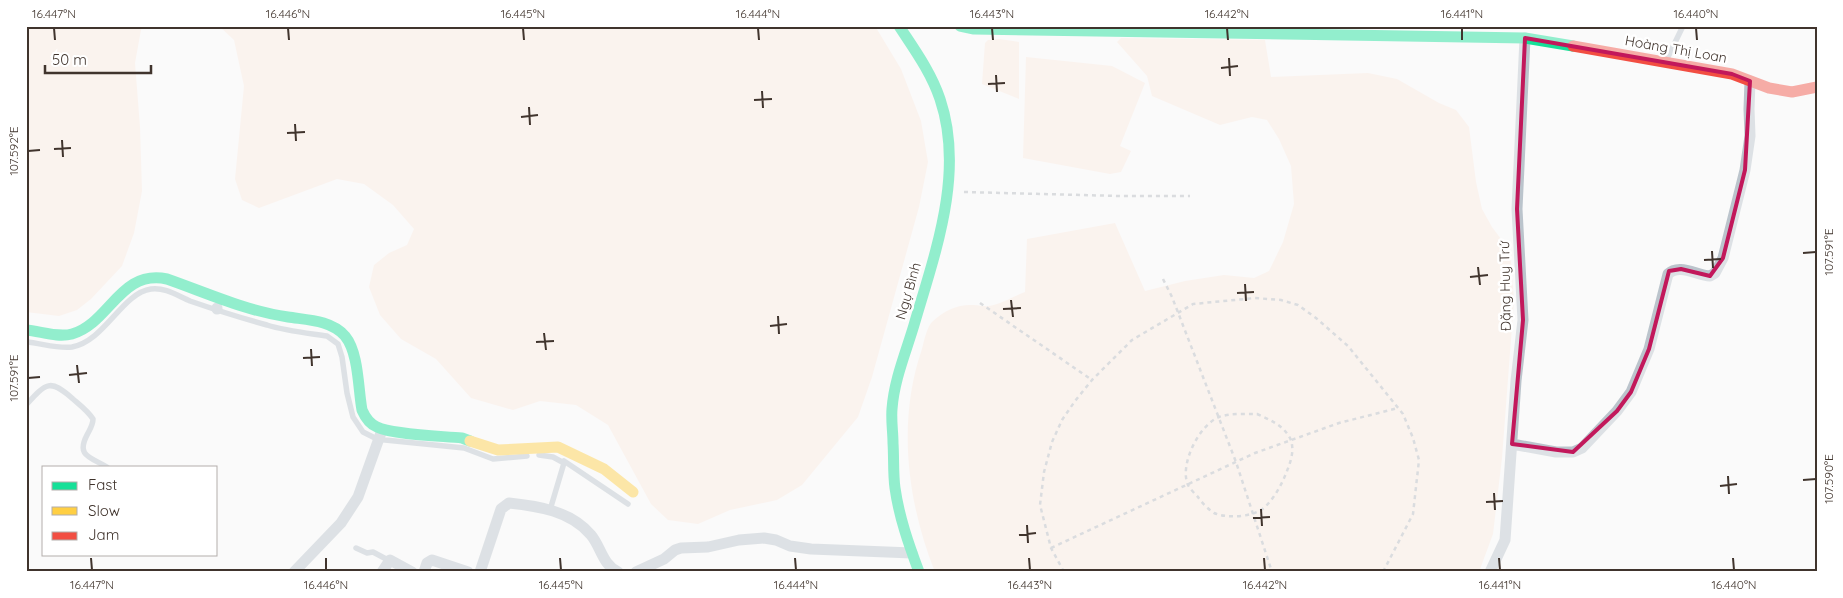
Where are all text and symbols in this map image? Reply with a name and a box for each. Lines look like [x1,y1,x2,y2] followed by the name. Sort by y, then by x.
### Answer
[32,6,76,21] text: 16.447°N
[266,6,310,21] text: 16.446°N
[501,6,545,21] text: 16.445°N
[736,6,780,21] text: 16.444°N
[970,6,1014,21] text: 16.443°N
[1205,6,1249,21] text: 16.442°N
[1441,6,1483,21] text: 16.441°N
[1673,6,1719,21] text: 16.440°N
[1624,31,1728,67] street label: Hoàng Thị Loan
[45,42,151,74] scale bar
[52,50,87,69] text: 50 m
[6,126,21,176] text: 107.592°E
[1821,228,1836,276] text: 107.591°E
[1495,240,1515,331] street label: Đặng Huy Trứ
[891,260,925,322] street label: Ngự Bình
[6,354,21,402] text: 107.591°E
[1821,454,1836,504] text: 107.590°E
[42,466,218,556] legend
[88,475,117,494] text: Fast
[88,501,120,520] text: Slow
[88,525,119,544] text: Jam
[70,577,114,592] text: 16.447°N
[304,577,348,592] text: 16.446°N
[539,577,583,592] text: 16.445°N
[774,577,818,592] text: 16.444°N
[1008,577,1052,592] text: 16.443°N
[1243,577,1287,592] text: 16.442°N
[1479,577,1521,592] text: 16.441°N
[1711,577,1757,592] text: 16.440°N

